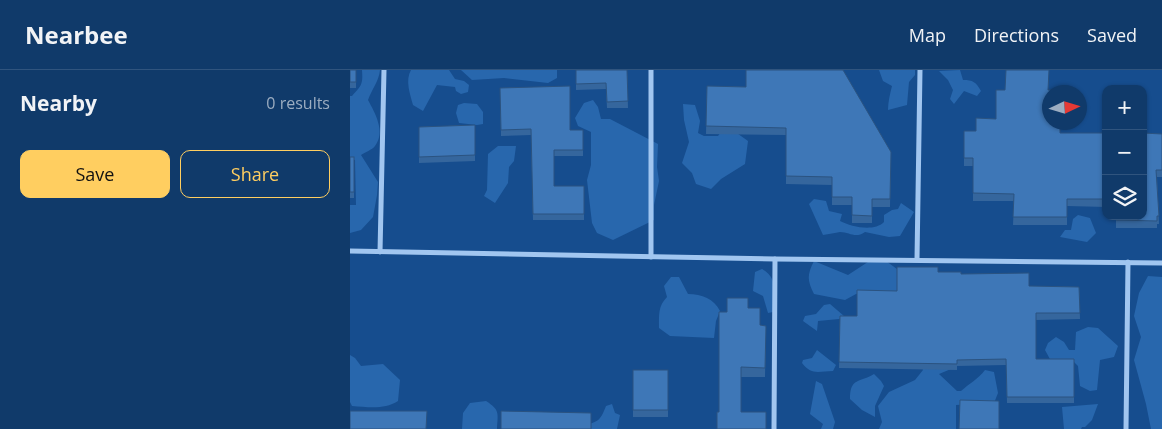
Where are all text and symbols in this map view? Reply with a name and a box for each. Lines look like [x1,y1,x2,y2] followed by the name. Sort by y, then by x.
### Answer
[25,18,128,51] text: Nearbee
[909,23,946,47] text: Map
[974,23,1059,47] text: Directions
[1087,23,1137,47] text: Saved
[1042,85,1087,130] north arrow
[1102,85,1147,220] map controls
[1102,85,1147,130] button: +
[20,89,97,117] text: Nearby
[266,92,330,114] text: 0 results
[1102,130,1147,175] button: −
[20,150,170,198] button: Save
[180,150,330,198] button: Share
[1102,175,1147,220] button: layers

